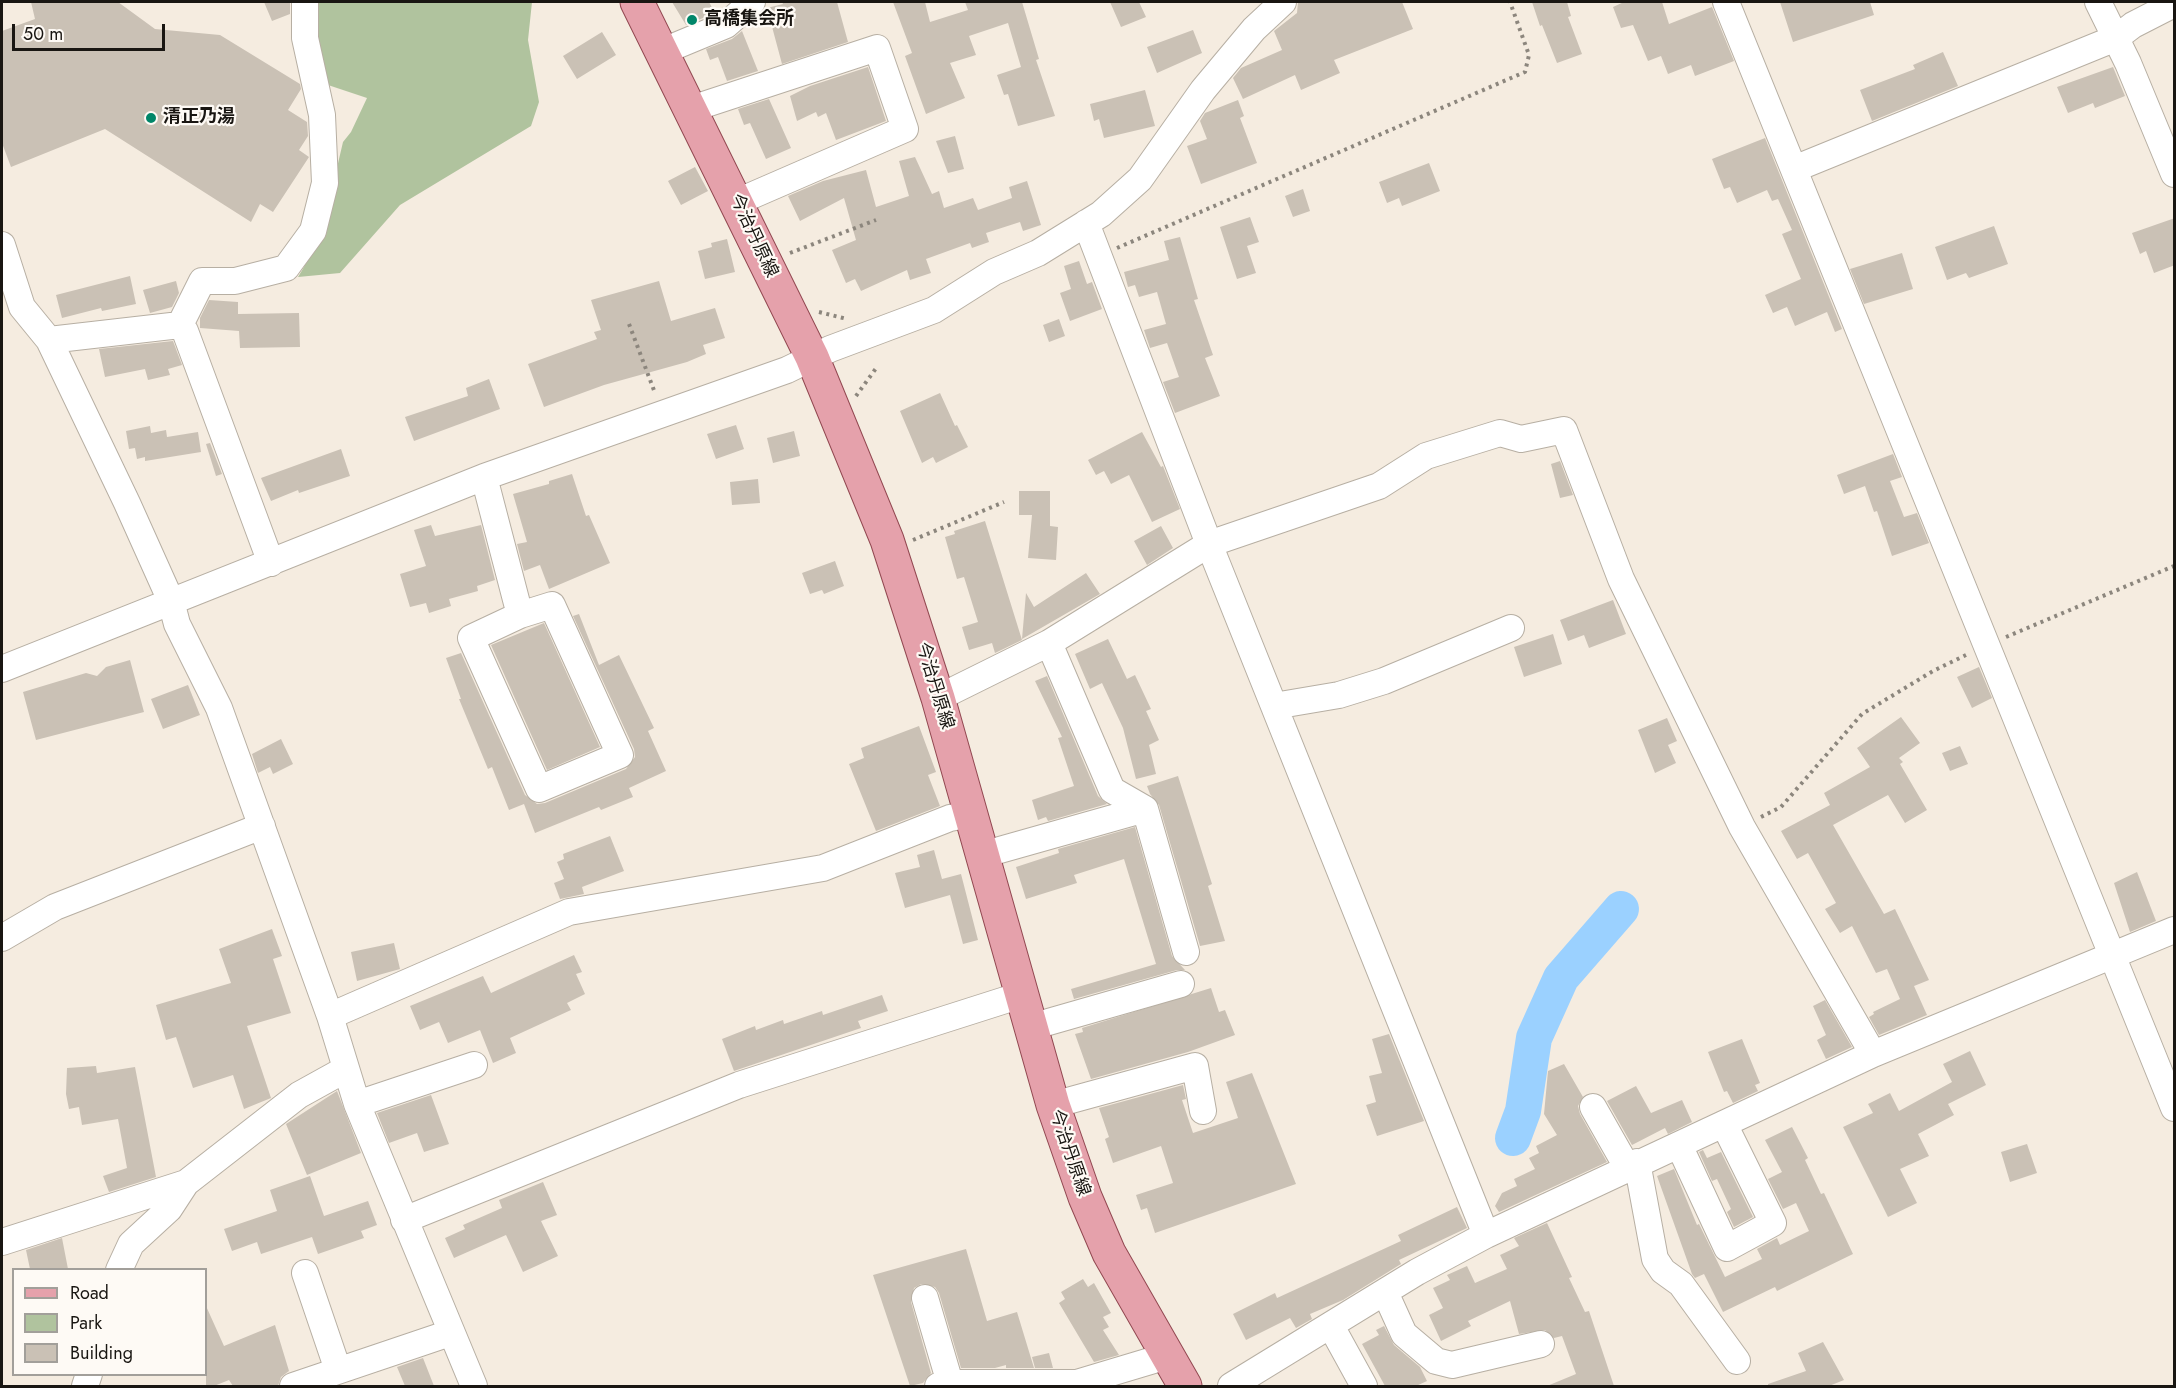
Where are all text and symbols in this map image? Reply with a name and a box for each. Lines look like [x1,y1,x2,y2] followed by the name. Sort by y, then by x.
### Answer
[704,9,794,31] place label: 高橋集会所
[15,12,168,50] scale bar
[685,13,699,27] marker: 高橋集会所
[23,21,63,47] text: 50 m
[163,107,235,129] place label: 清正乃湯
[144,111,158,125] marker: 清正乃湯
[724,191,782,281] street label: 今治丹原線
[911,640,957,732] street label: 今治丹原線
[1044,1107,1094,1199] street label: 今治丹原線
[12,1268,207,1376] legend
[70,1280,109,1306] text: Road
[70,1310,102,1336] text: Park
[70,1340,133,1366] text: Building

